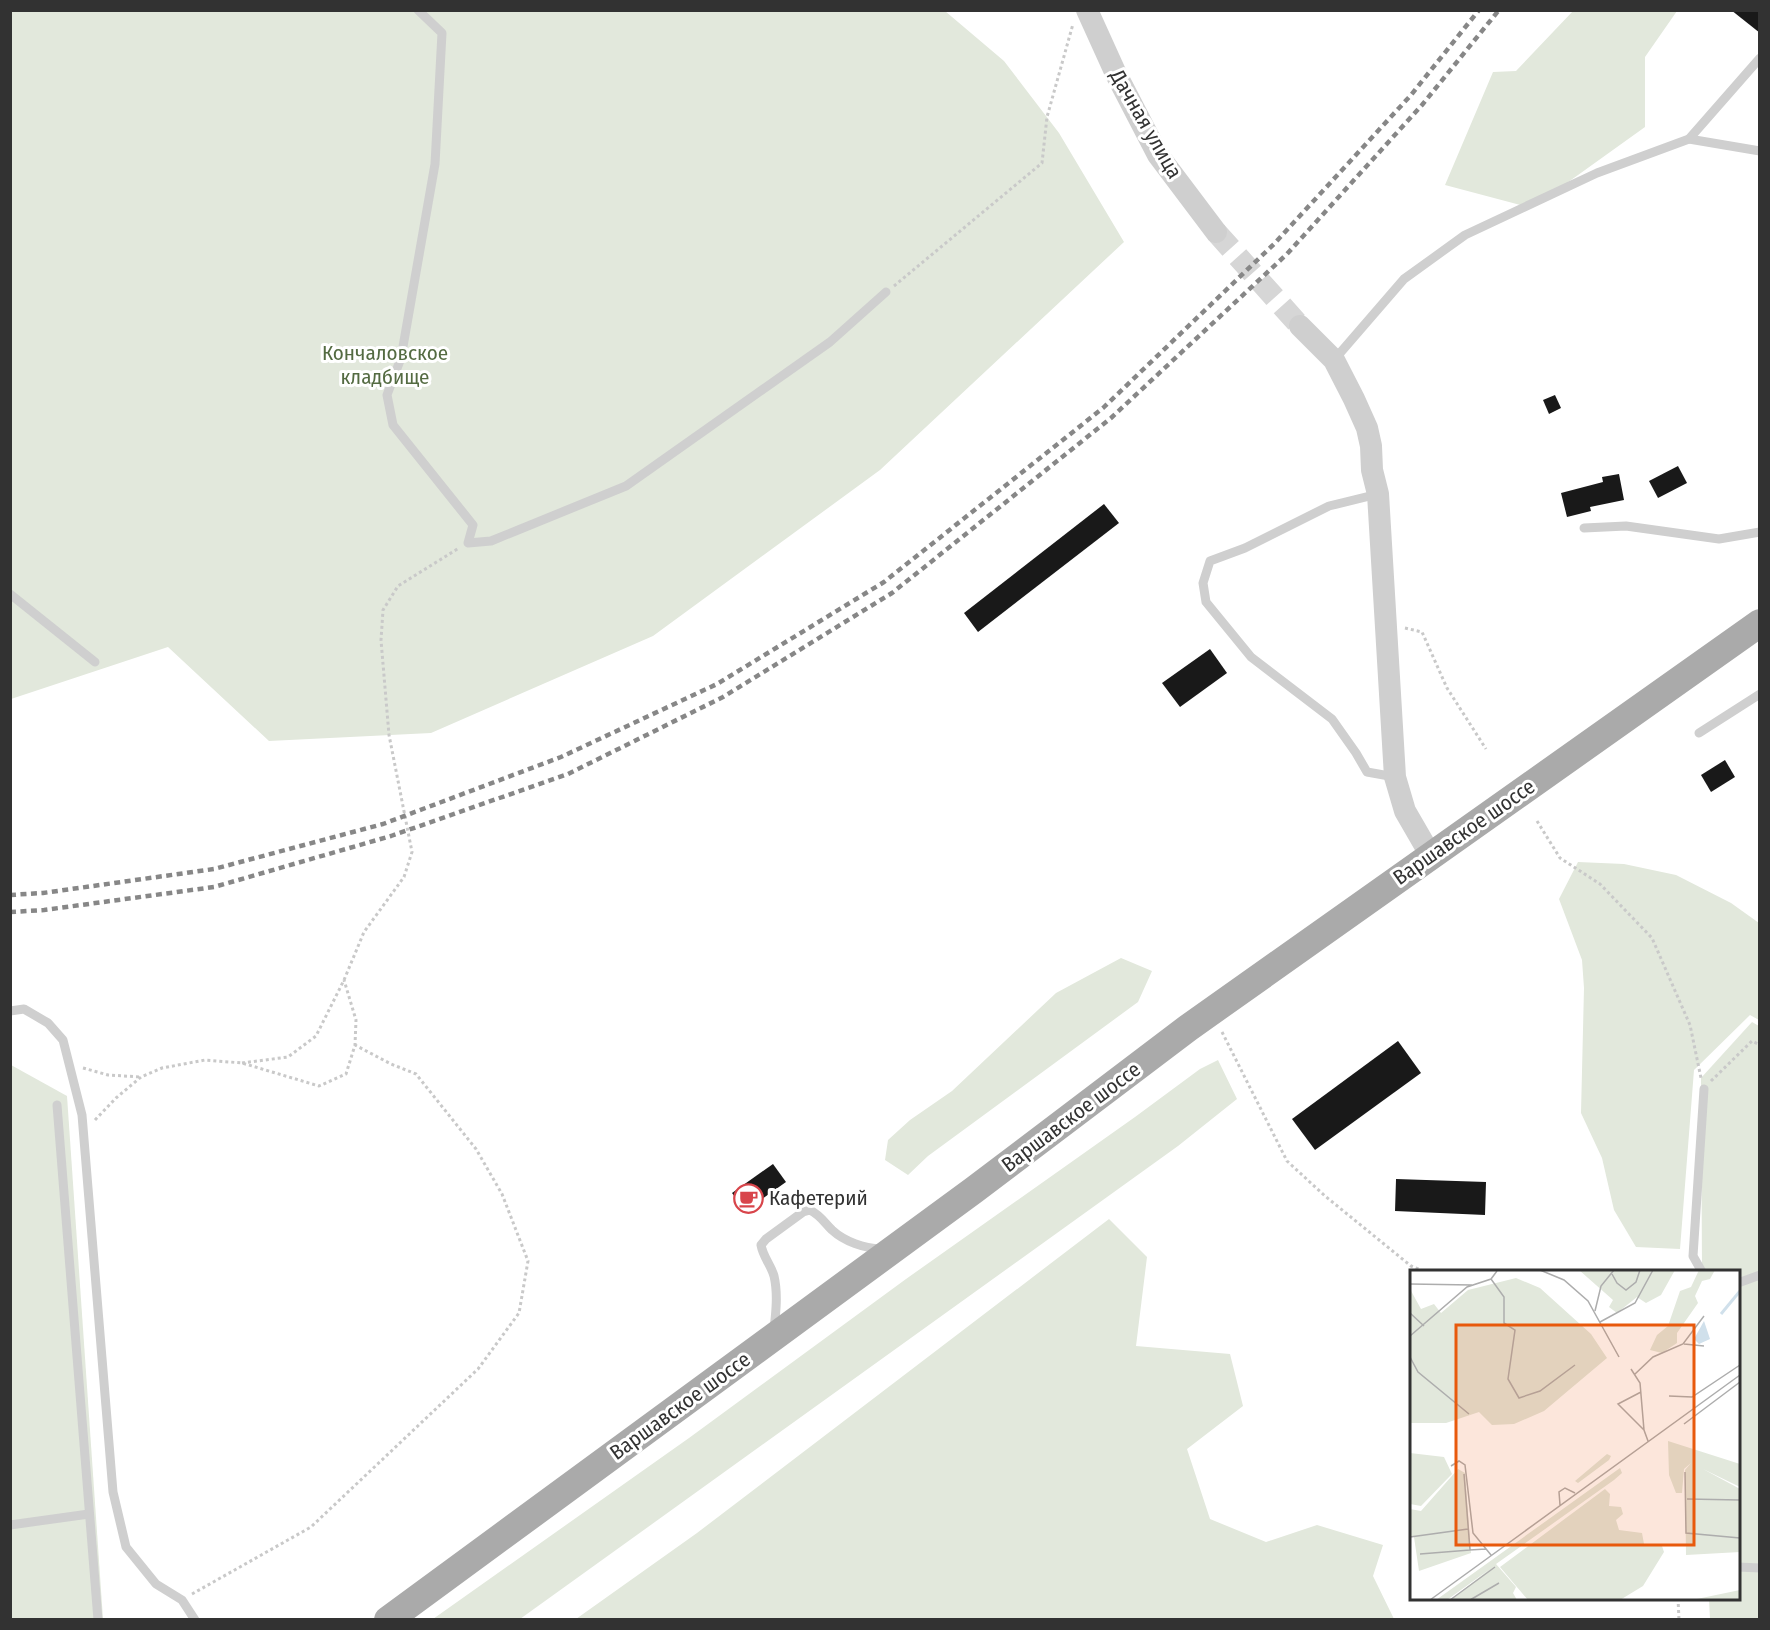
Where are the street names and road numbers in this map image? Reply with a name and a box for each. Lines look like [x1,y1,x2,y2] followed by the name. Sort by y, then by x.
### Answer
[1104,64,1188,183] street label: Дачная улица
[1388,773,1540,891] street label: Варшавское шоссе
[996,1056,1146,1178] street label: Варшавское шоссе
[605,1346,755,1466] street label: Варшавское шоссе

